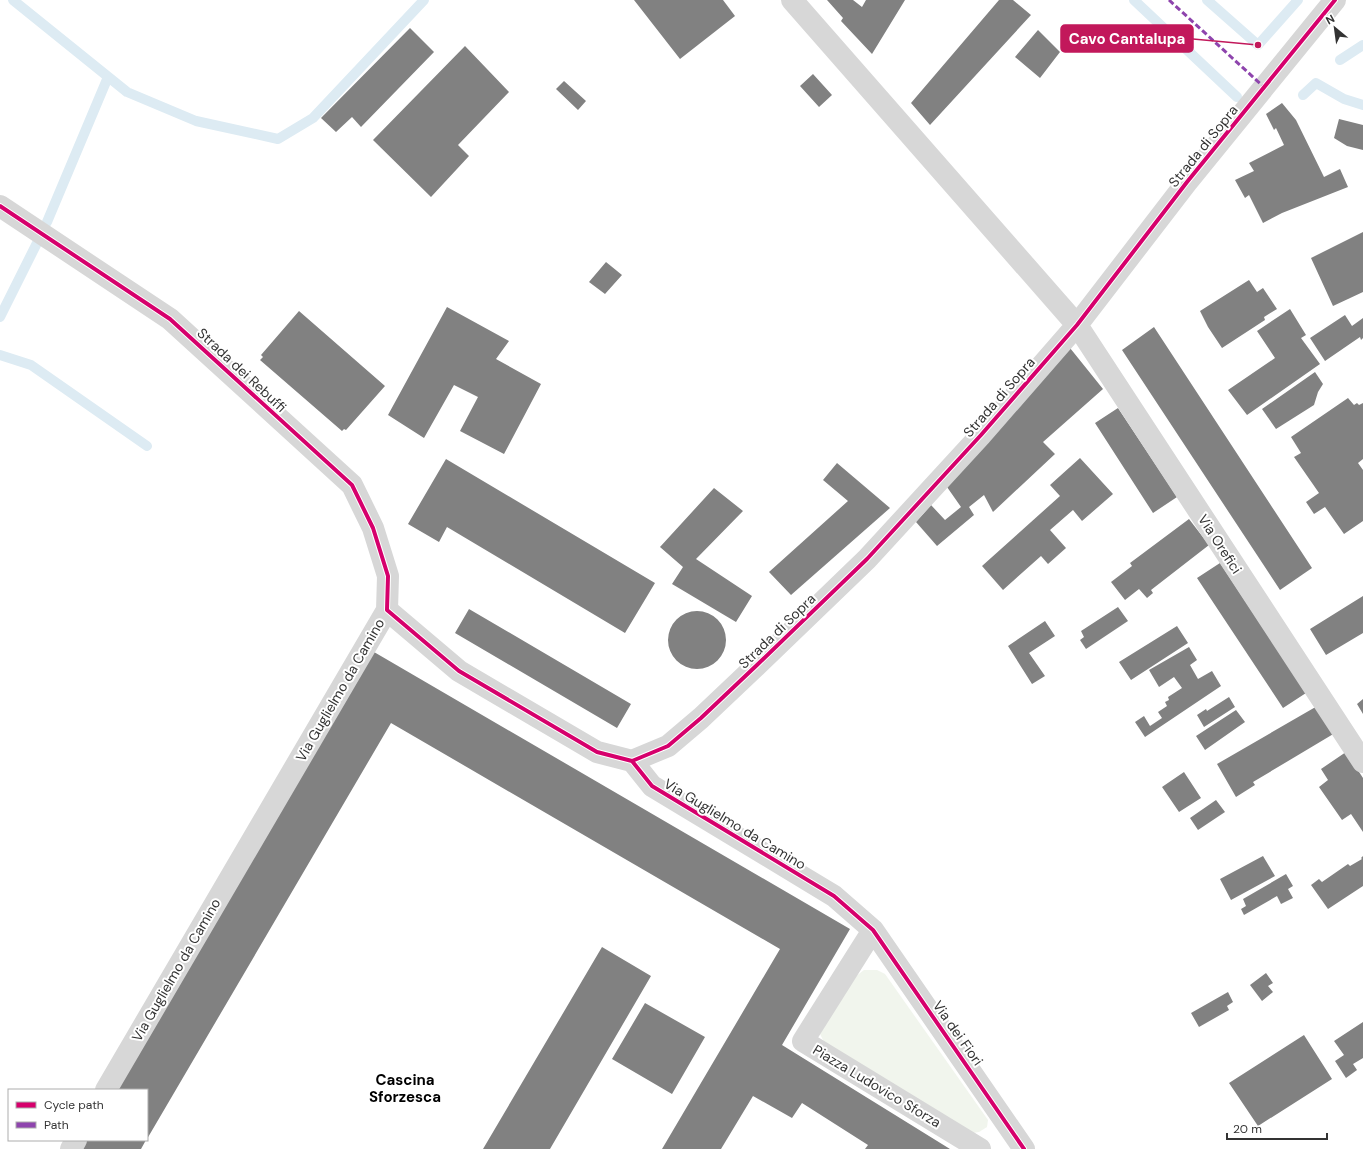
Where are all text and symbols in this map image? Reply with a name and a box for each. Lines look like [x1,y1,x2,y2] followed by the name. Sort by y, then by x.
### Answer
[1315,8,1355,48] north arrow
[1323,11,1337,27] text: N
[1061,25,1193,52] callout: Cavo Cantalupa
[1069,29,1185,49] text: Cavo Cantalupa
[1164,101,1242,191] street label: Strada di Sopra
[194,324,290,416] street label: Strada dei Rebuffi
[959,353,1039,441] street label: Strada di Sopra
[1194,511,1246,577] street label: Via Orefici
[735,590,819,672] street label: Strada di Sopra
[292,615,388,765] street label: Via Guglielmo da Camino
[661,774,809,874] street label: Via Guglielmo da Camino
[128,895,224,1045] street label: Via Guglielmo da Camino
[929,997,987,1069] street label: Via dei Fiori
[810,1041,944,1131] street label: Piazza Ludovico Sforza
[369,1070,441,1107] district label: Cascina Sforzesca
[8,1089,148,1141] legend
[44,1097,104,1113] text: Cycle path
[1227,1115,1327,1141] scale bar
[44,1117,69,1133] text: Path
[1233,1121,1262,1137] text: 20 m

